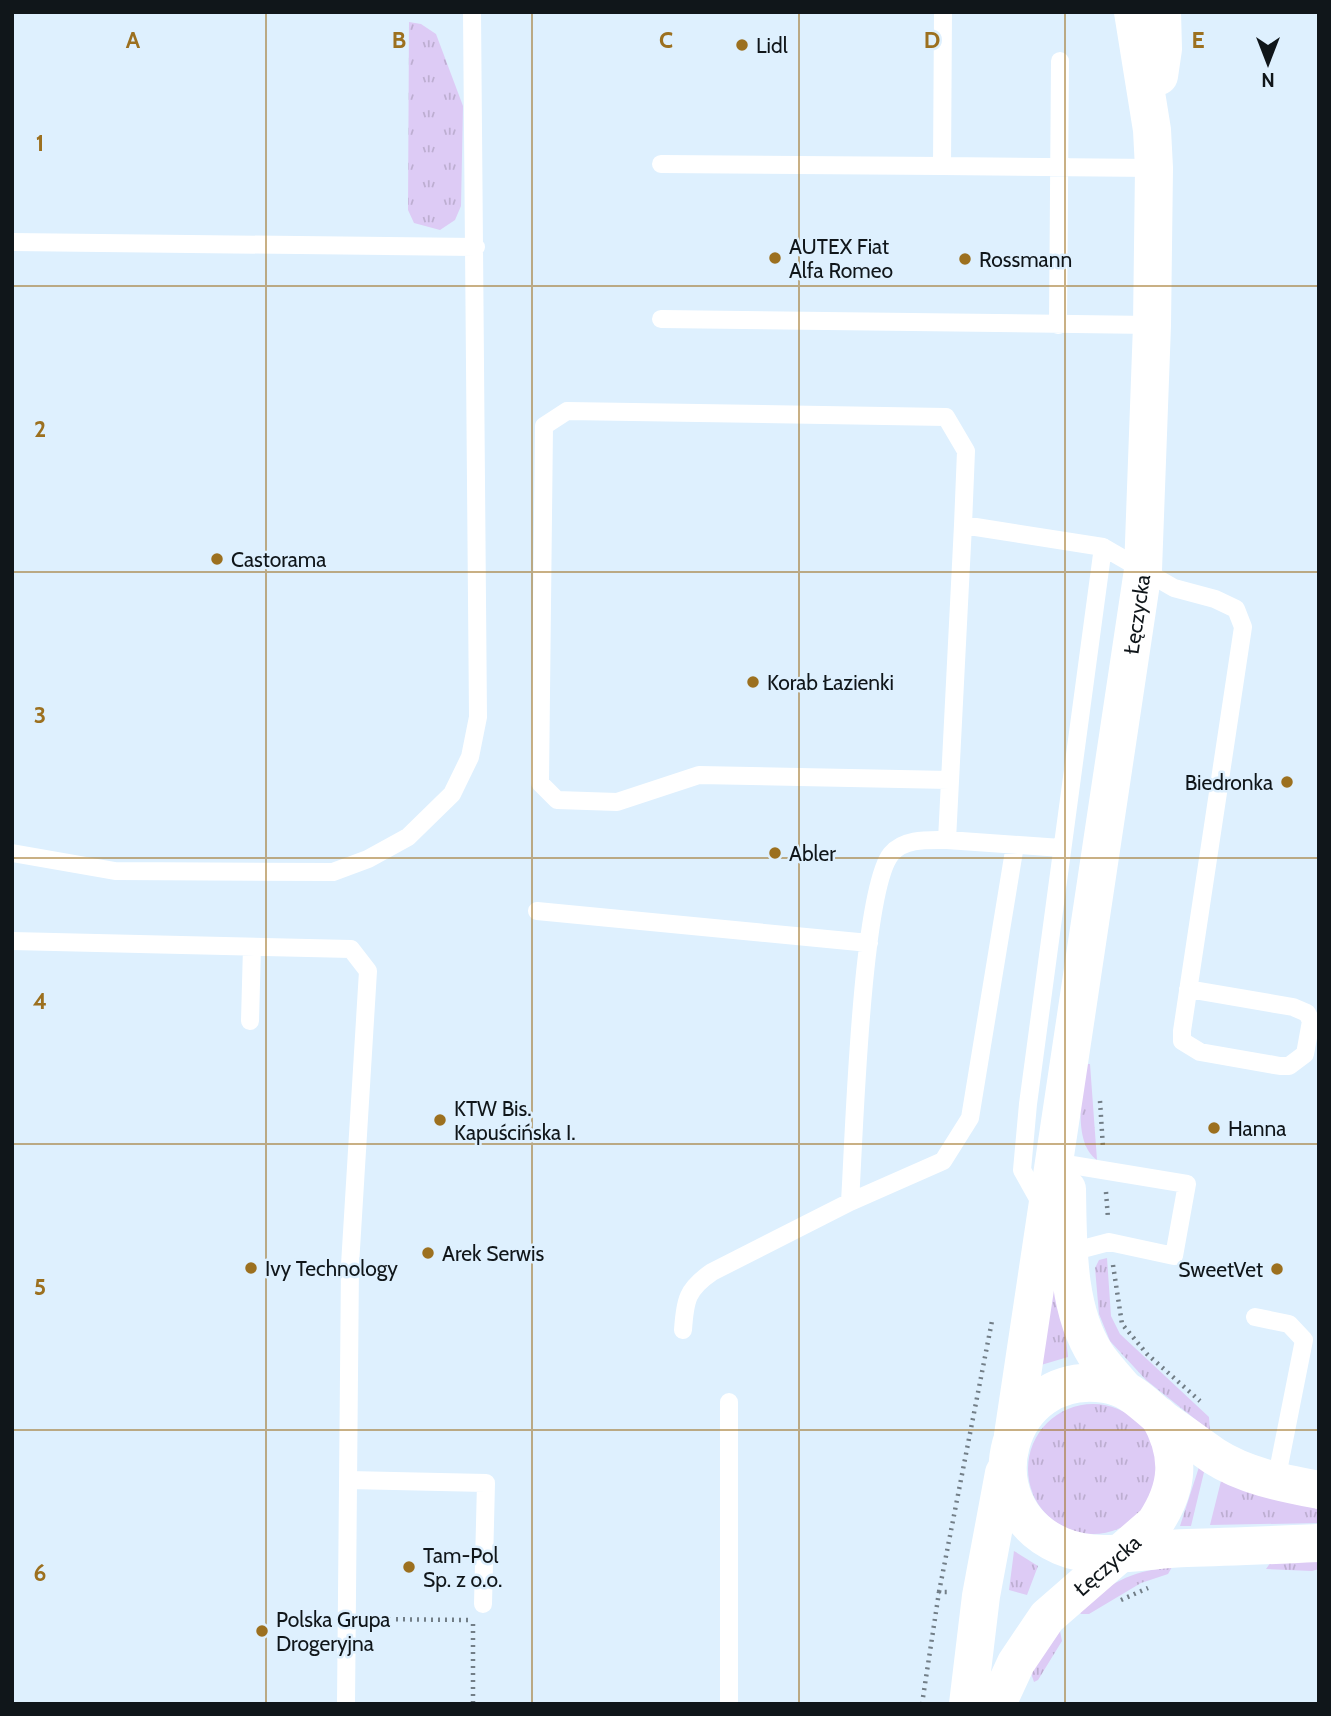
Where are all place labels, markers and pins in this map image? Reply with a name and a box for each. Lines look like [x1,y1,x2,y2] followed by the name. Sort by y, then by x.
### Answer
[756,33,788,58] place label: Lidl
[734,37,750,53] marker: Lidl
[789,234,893,283] place label: AUTEX Fiat Alfa Romeo
[979,247,1072,272] place label: Rossmann
[767,250,783,266] marker: AUTEX Fiat Alfa Romeo
[957,251,973,267] marker: Rossmann
[231,547,326,572] place label: Castorama
[209,551,225,567] marker: Castorama
[767,670,894,695] place label: Korab Łazienki
[745,674,761,690] marker: Korab Łazienki
[1185,770,1273,795] place label: Biedronka
[1279,774,1295,790] marker: Biedronka
[789,841,836,866] place label: Abler
[767,845,783,861] marker: Abler
[454,1096,576,1145] place label: KTW Bis. Kapuścińska I.
[432,1112,448,1128] marker: KTW Bis. Kapuścińska I.
[1228,1116,1286,1141] place label: Hanna
[1206,1120,1222,1136] marker: Hanna
[442,1241,545,1266] place label: Arek Serwis
[420,1245,436,1261] marker: Arek Serwis
[265,1256,398,1281] place label: Ivy Technology
[1178,1257,1263,1282] place label: SweetVet
[243,1260,259,1276] marker: Ivy Technology
[1269,1261,1285,1277] marker: SweetVet
[423,1543,502,1592] place label: Tam-Pol Sp. z o.o.
[401,1559,417,1575] marker: Tam-Pol Sp. z o.o.
[276,1607,390,1657] place label: Polska Grupa Drogeryjna
[254,1623,270,1639] marker: Polska Grupa Drogeryjna

